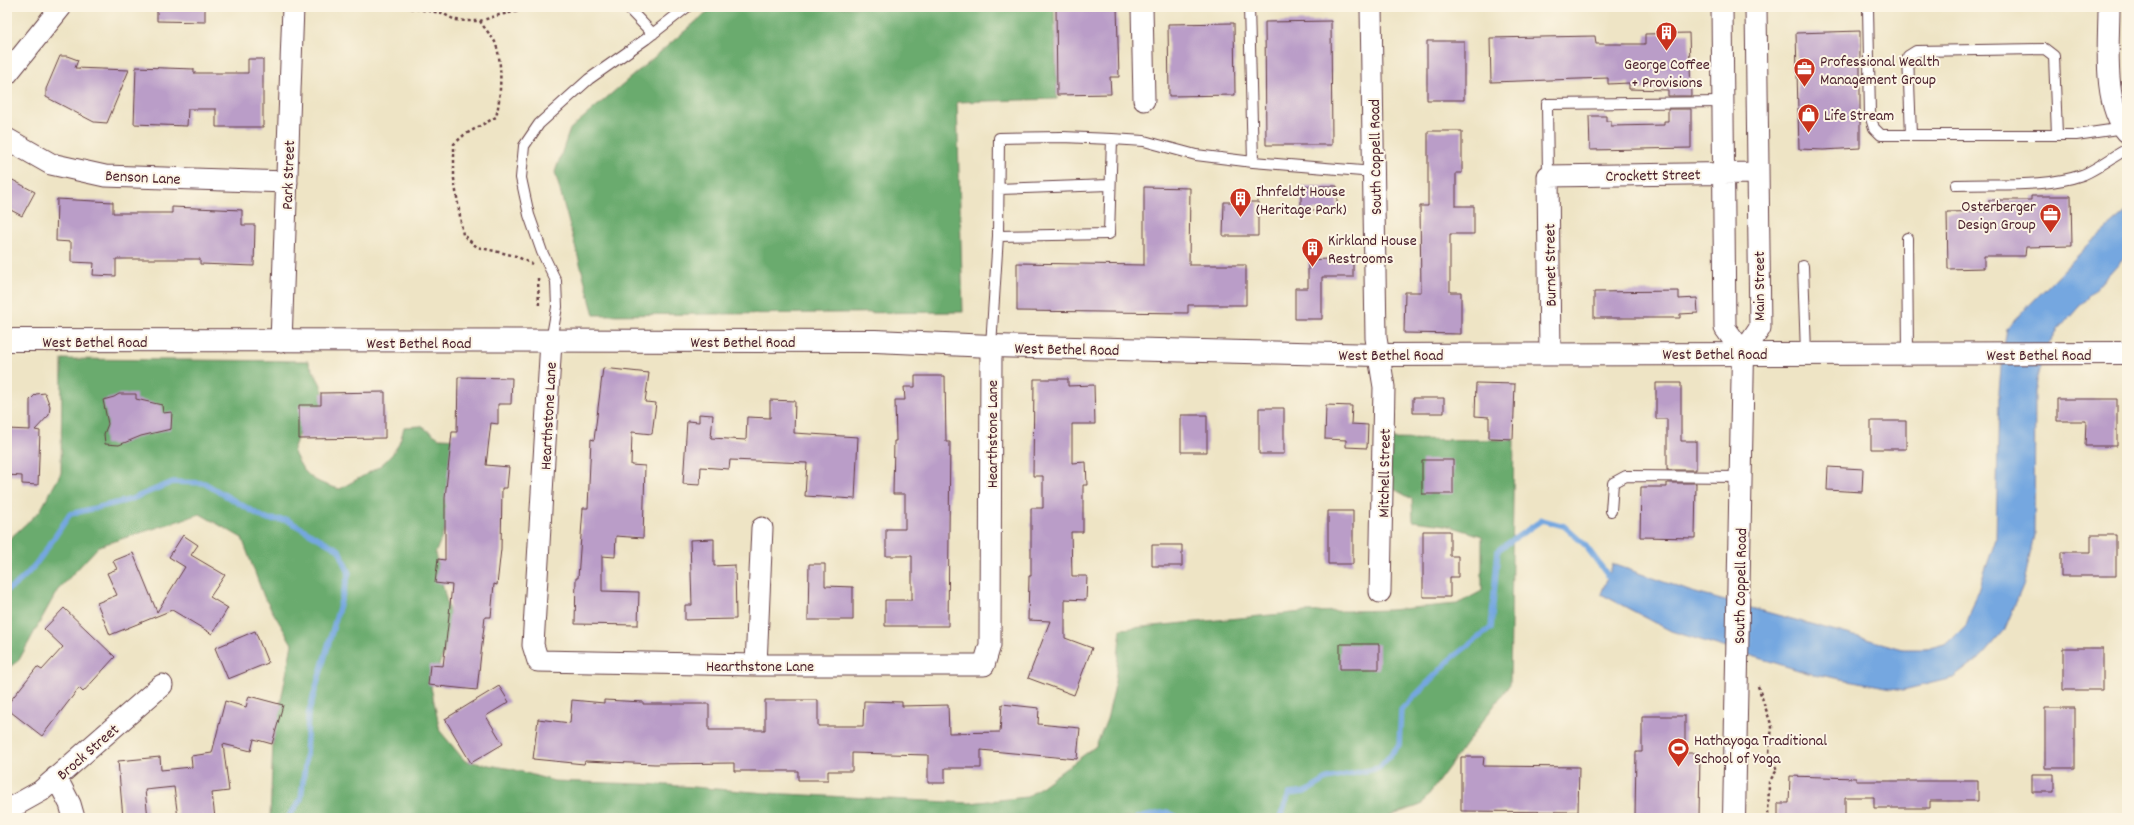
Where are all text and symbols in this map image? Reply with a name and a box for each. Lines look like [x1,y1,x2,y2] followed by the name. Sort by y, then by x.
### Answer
[1654,20,1680,53] building icon: George Coffee + Provisions
[1820,51,1940,92] place label: Professional Wealth Management Group
[1624,54,1710,95] place label: George Coffee + Provisions
[1791,56,1817,89] office icon: Professional Wealth Management Group
[1364,99,1389,215] street label: South Coppell Road
[1796,101,1822,134] shop icon: Life Stream
[1824,105,1894,128] place label: Life Stream
[277,140,302,210] street label: Park Street
[1605,164,1701,189] street label: Crockett Street
[105,165,181,192] street label: Benson Lane
[1256,181,1346,222] place label: Ihnfeldt House (Heritage Park)
[1228,186,1254,219] building icon: Ihnfeldt House (Heritage Park)
[1958,196,2036,237] place label: Osterberger Design Group
[2038,201,2064,234] office icon: Osterberger Design Group
[1539,223,1564,307] street label: Burnet Street
[1328,230,1417,271] place label: Kirkland House Restrooms
[1300,235,1326,268] building icon: Kirkland House Restrooms
[1749,251,1772,321] street label: Main Street
[43,332,147,355] street label: West Bethel Road
[691,332,795,355] street label: West Bethel Road
[367,333,471,356] street label: West Bethel Road
[1014,338,1120,363] street label: West Bethel Road
[1663,344,1767,367] street label: West Bethel Road
[1339,345,1443,368] street label: West Bethel Road
[1987,345,2091,368] street label: West Bethel Road
[535,361,564,471] street label: Hearthstone Lane
[982,380,1005,488] street label: Hearthstone Lane
[1373,428,1398,518] street label: Mitchell Street
[1729,528,1754,644] street label: South Coppell Road
[706,656,814,679] street label: Hearthstone Lane
[52,719,125,787] street label: Brock Street
[1694,730,1827,771] place label: Hathayoga Traditional School of Yoga
[1666,735,1692,768] sports icon: Hathayoga Traditional School of Yoga

